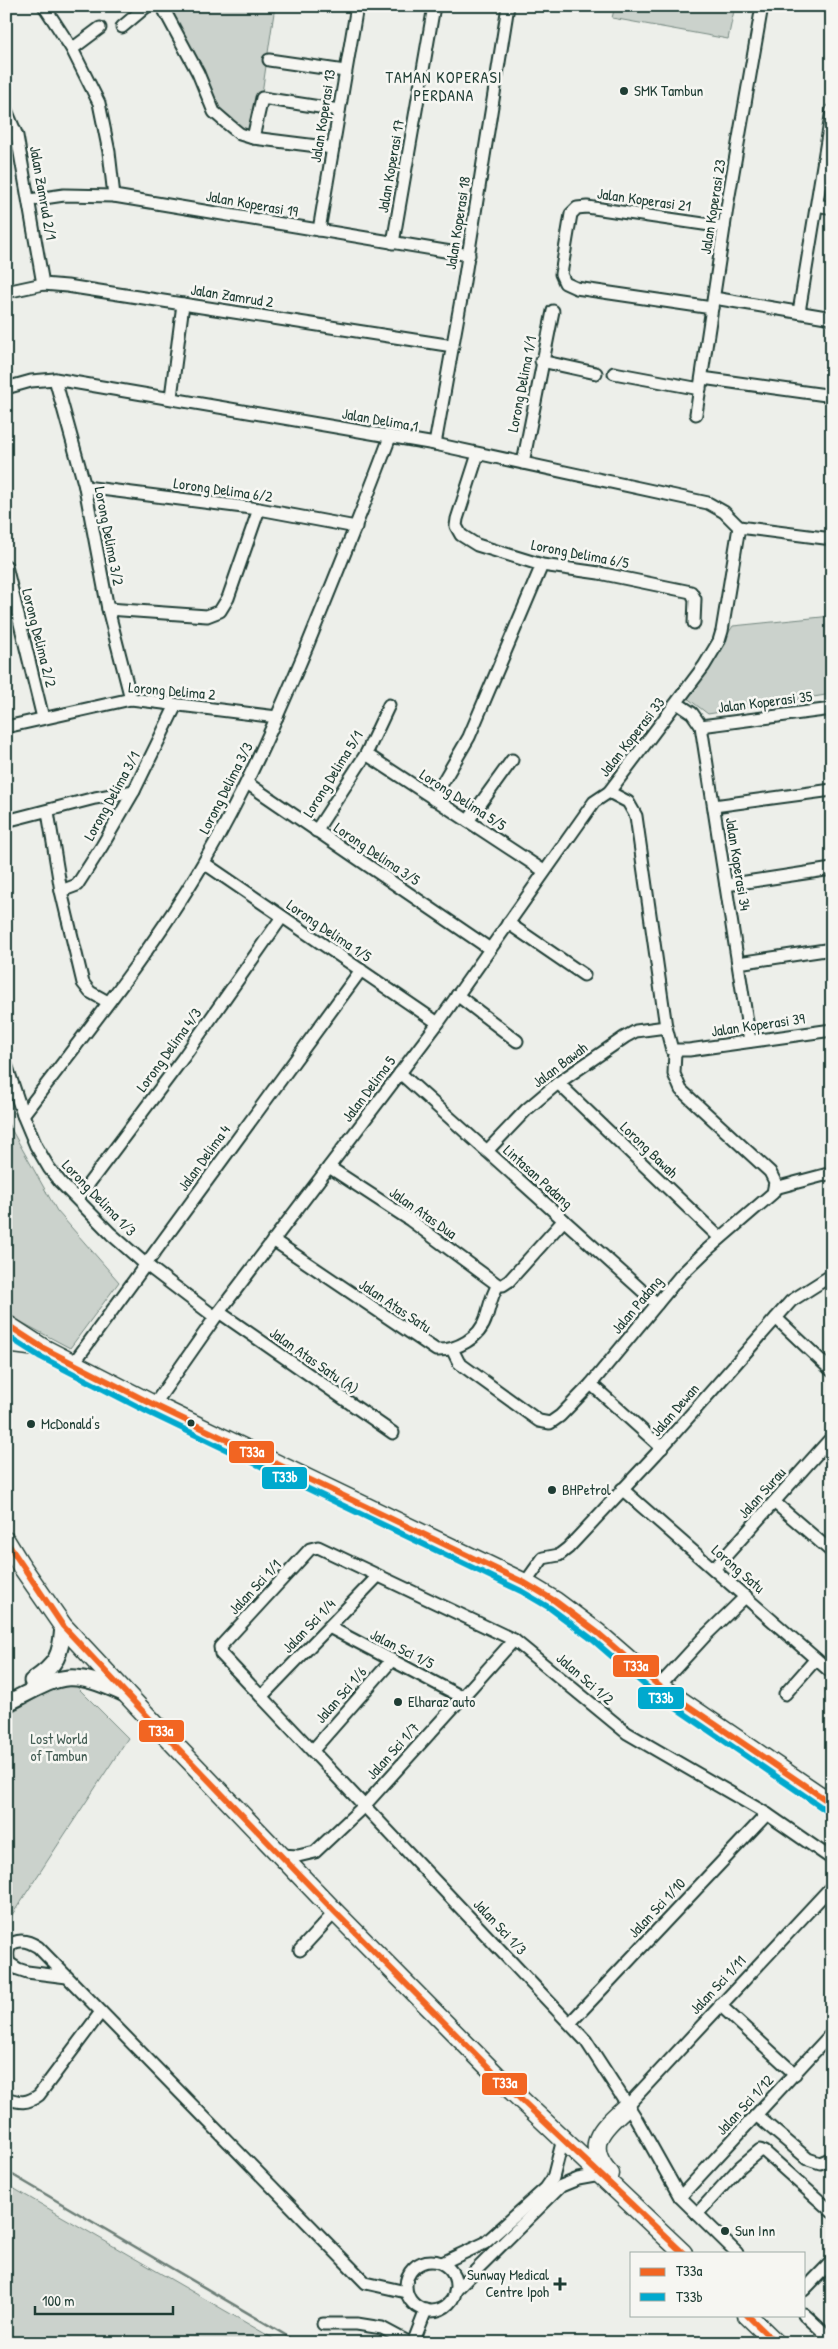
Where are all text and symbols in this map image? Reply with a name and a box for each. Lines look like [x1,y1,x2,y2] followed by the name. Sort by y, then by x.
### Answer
[385,66,503,106] district label: TAMAN KOPERASI PERDANA
[305,67,340,164] street label: Jalan Koperasi 13
[634,80,703,101] place label: SMK Tambun
[618,85,630,97] marker: SMK Tambun
[372,117,409,214] street label: Jalan Koperasi 17
[25,144,62,242] street label: Jalan Zamrud 2/1
[695,158,730,256] street label: Jalan Koperasi 23
[440,175,475,271] street label: Jalan Koperasi 18
[596,183,692,216] street label: Jalan Koperasi 21
[204,185,300,222] street label: Jalan Koperasi 19
[189,279,275,312] street label: Jalan Zamrud 2
[502,334,541,434] street label: Lorong Delima 1/1
[340,402,420,437] street label: Jalan Delima 1
[172,472,274,507] street label: Lorong Delima 6/2
[90,485,129,587] street label: Lorong Delima 3/2
[529,534,631,573] street label: Lorong Delima 6/5
[17,586,62,689] street label: Lorong Delima 2/2
[128,676,216,705] street label: Lorong Delima 2
[716,685,814,718] street label: Jalan Koperasi 35
[594,692,669,781] street label: Jalan Koperasi 33
[298,726,368,821] street label: Lorong Delima 5/1
[193,738,258,837] street label: Lorong Delima 3/3
[78,747,145,844] street label: Lorong Delima 3/1
[416,764,511,836] street label: Lorong Delima 5/5
[721,816,756,913] street label: Jalan Koperasi 34
[330,817,425,891] street label: Lorong Delima 3/5
[283,894,377,967] street label: Lorong Delima 1/5
[131,1003,206,1096] street label: Lorong Delima 4/3
[710,1007,807,1041] street label: Jalan Koperasi 39
[528,1037,592,1092] street label: Jalan Bawah
[337,1051,401,1126] street label: Jalan Delima 5
[616,1117,683,1183] street label: Lorong Bawah
[172,1120,235,1195] street label: Jalan Delima 4
[499,1140,578,1214] street label: Lintasan Padang
[57,1155,141,1241] street label: Lorong Delima 1/3
[385,1182,461,1244] street label: Jalan Atas Dua
[606,1271,667,1338] street label: Jalan Padang
[355,1274,436,1338] street label: Jalan Atas Satu
[266,1322,363,1399] street label: Jalan Atas Satu (A)
[646,1378,704,1441] street label: Jalan Dewan
[41,1413,100,1434] place label: McDonald's
[25,1418,37,1430] marker: McDonald's
[186,1418,196,1428] unlabelled marker
[228,1440,275,1464] line badge: T33a
[239,1442,265,1461] text: T33a
[733,1463,790,1523] street label: Jalan Surau
[261,1466,308,1490] line badge: T33b
[272,1467,298,1486] text: T33b
[562,1479,611,1500] place label: BHPetrol
[546,1484,558,1496] marker: BHPetrol
[707,1540,769,1598] street label: Lorong Satu
[224,1555,286,1619] street label: Jalan Sci 1/1
[277,1593,340,1658] street label: Jalan Sci 1/4
[367,1623,438,1674] street label: Jalan Sci 1/5
[552,1648,619,1709] street label: Jalan Sci 1/2
[612,1654,660,1678] line badge: T33a
[623,1656,649,1675] text: T33a
[310,1662,371,1728] street label: Jalan Sci 1/6
[637,1686,685,1710] line badge: T33b
[648,1688,674,1707] text: T33b
[408,1691,475,1712] place label: Elharaz auto
[392,1696,404,1708] marker: Elharaz auto
[361,1718,424,1784] street label: Jalan Sci 1/7
[138,1719,185,1743] line badge: T33a
[148,1721,174,1740] text: T33a
[31,1728,88,1766] park label: Lost World of Tambun
[623,1873,690,1942] street label: Jalan Sci 1/10
[469,1894,532,1959] street label: Jalan Sci 1/3
[685,1951,750,2019] street label: Jalan Sci 1/11
[711,2070,778,2139] street label: Jalan Sci 1/12
[481,2072,528,2096] line badge: T33a
[492,2073,518,2092] text: T33a
[735,2220,775,2241] place label: Sun Inn
[719,2225,731,2237] marker: Sun Inn
[630,2252,806,2316] legend
[676,2260,702,2281] text: T33a
[467,2264,549,2302] place label: Sunway Medical Centre Ipoh
[553,2277,567,2291] marker: Sunway Medical Centre Ipoh
[35,2284,172,2316] scale bar
[676,2286,703,2307] text: T33b
[42,2290,75,2311] text: 100 m

